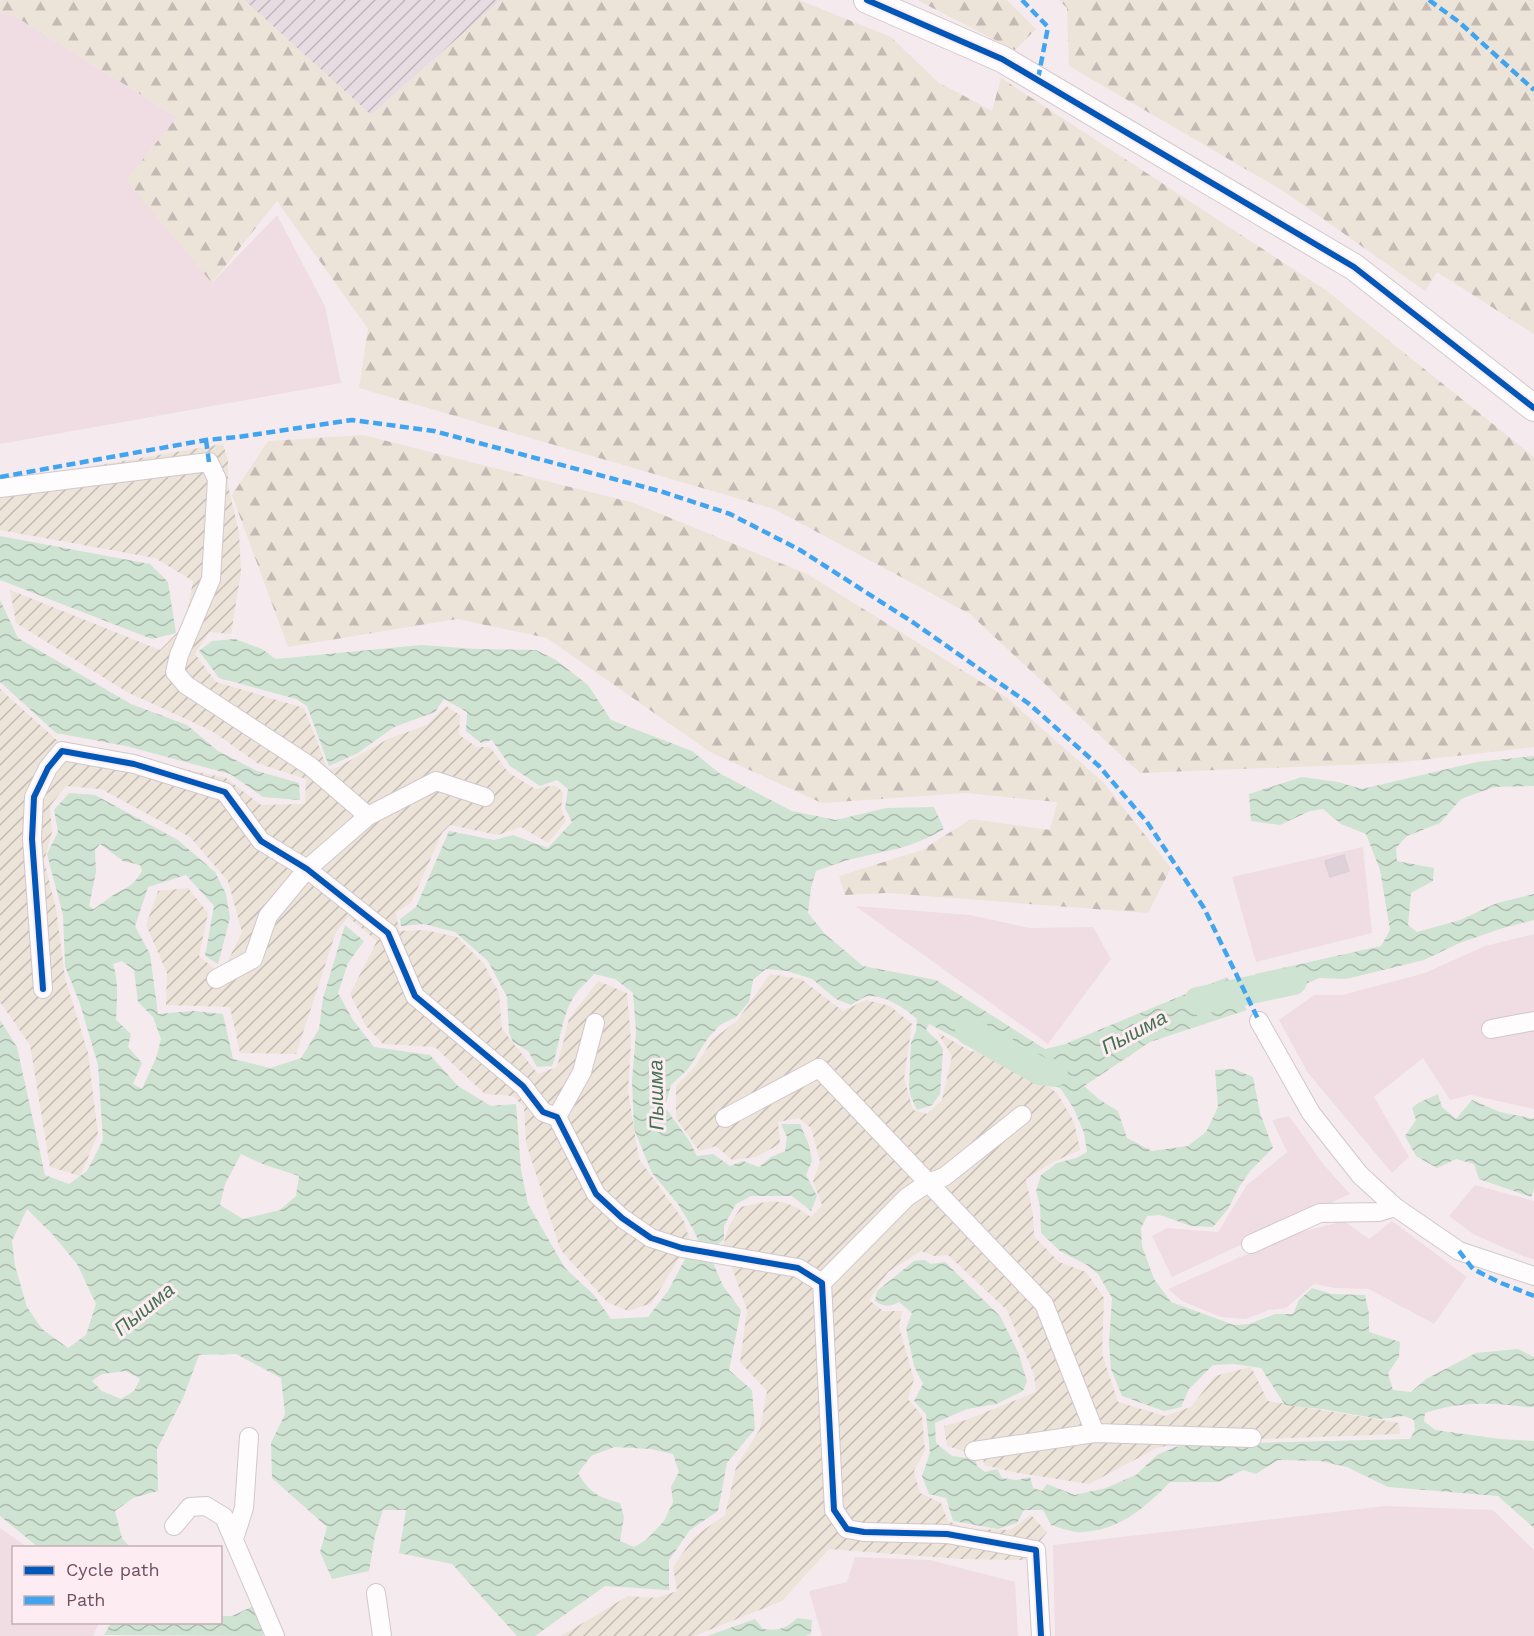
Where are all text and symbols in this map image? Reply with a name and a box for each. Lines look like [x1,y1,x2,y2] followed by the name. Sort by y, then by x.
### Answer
[1097,1005,1171,1059] water label: Пышма
[643,1059,669,1131] water label: Пышма
[109,1277,179,1341] water label: Пышма
[12,1546,222,1624] legend
[66,1559,160,1580] text: Cycle path
[66,1589,106,1610] text: Path

